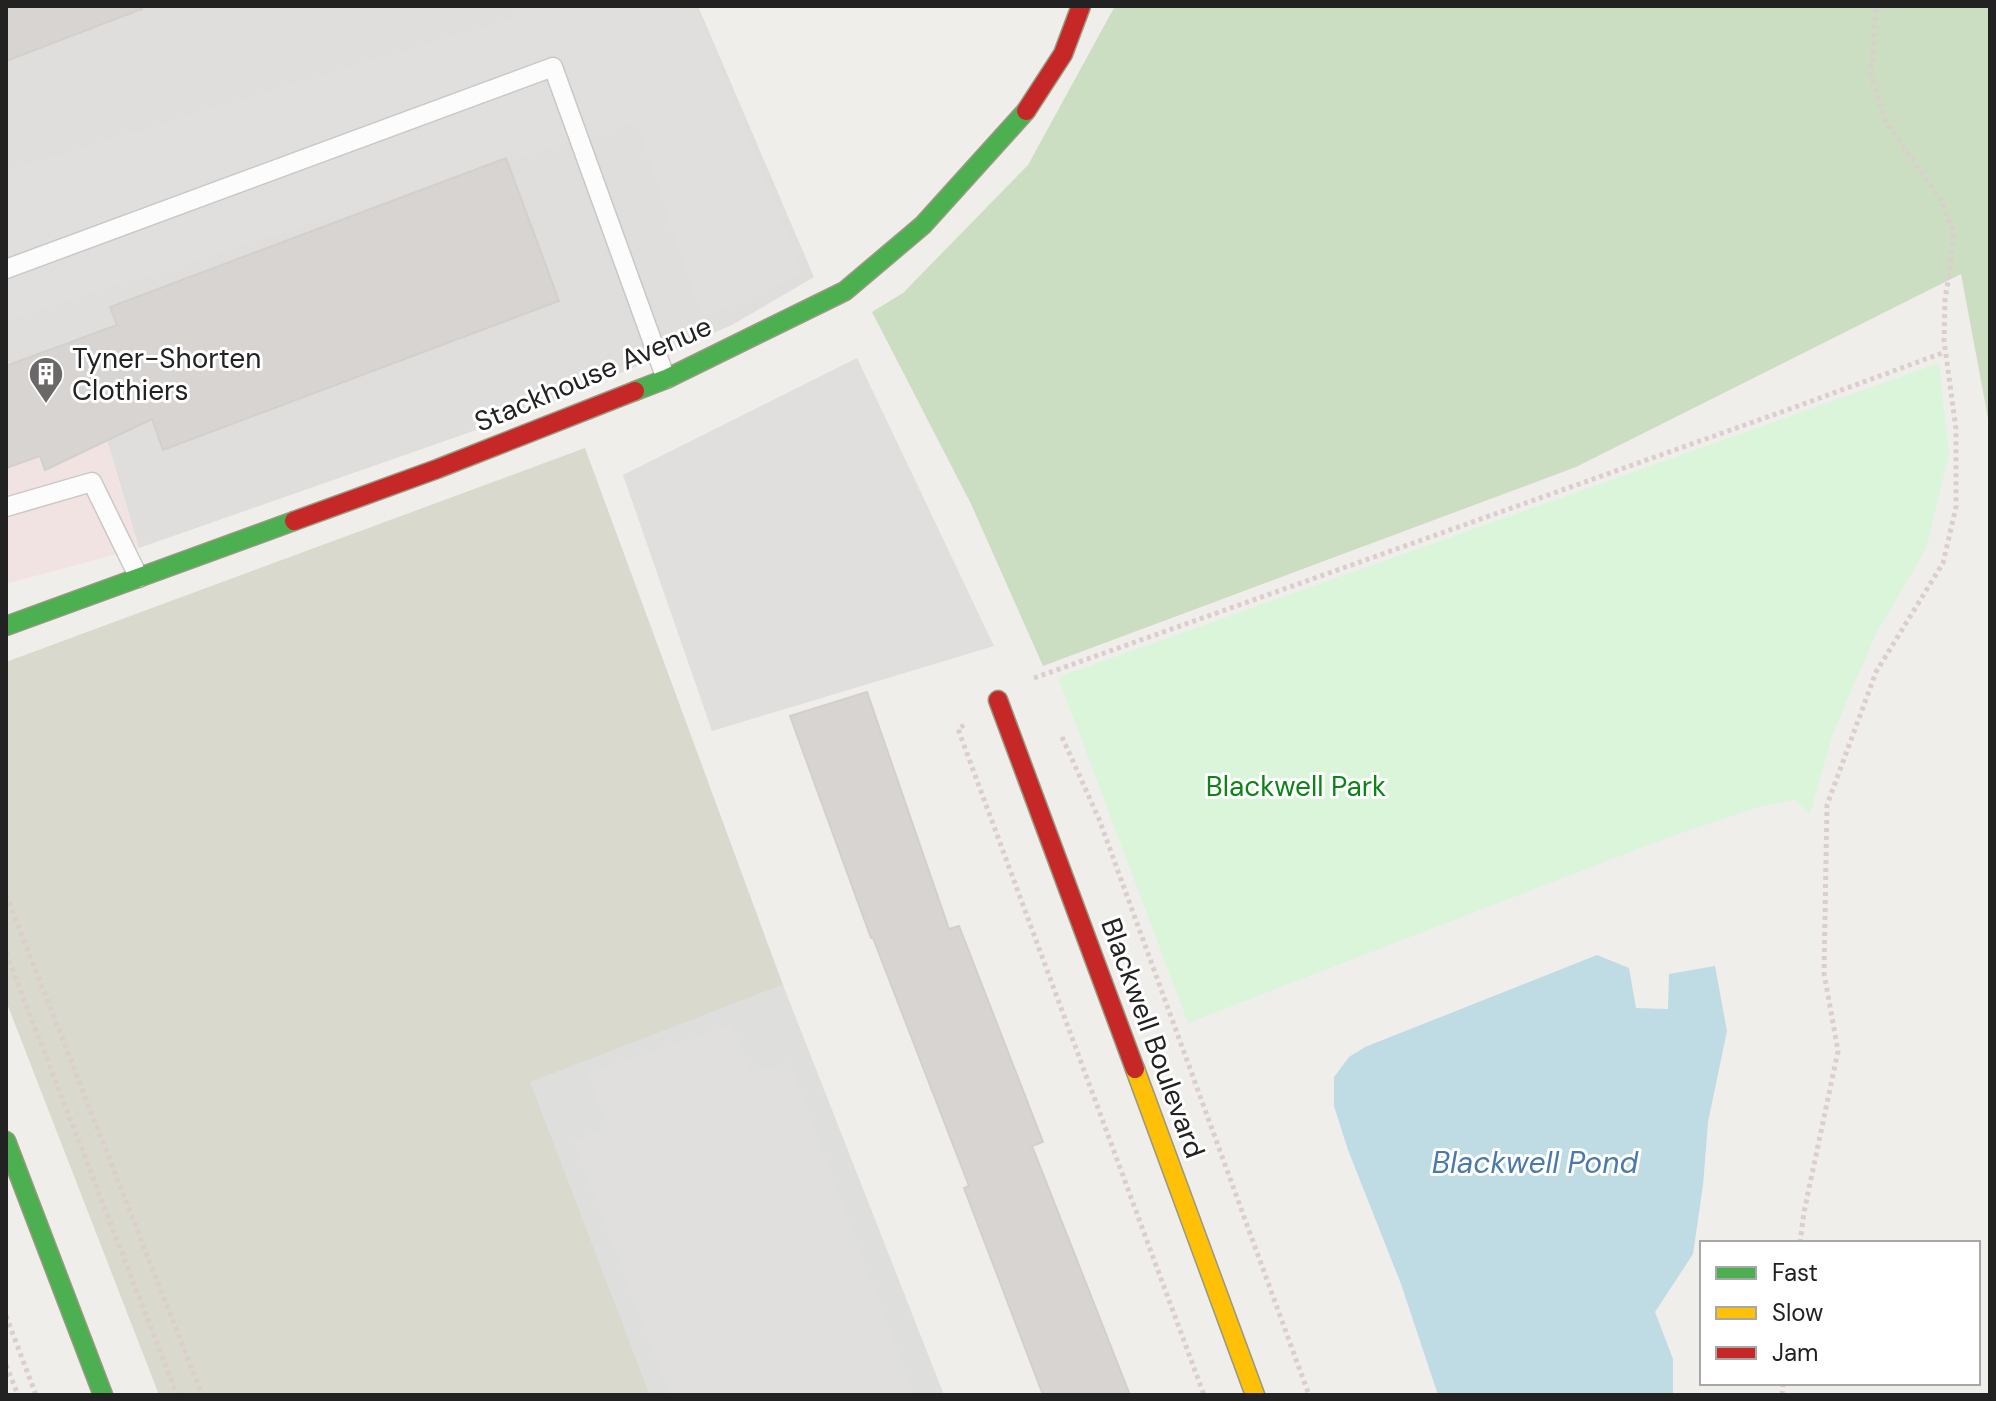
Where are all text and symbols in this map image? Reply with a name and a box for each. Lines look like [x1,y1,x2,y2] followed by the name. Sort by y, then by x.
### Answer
[469,307,717,441] street label: Stackhouse Avenue
[72,340,261,409] place label: Tyner-Shorten Clothiers
[27,355,65,405] building icon: Tyner-Shorten Clothiers
[1206,768,1386,805] park label: Blackwell Park
[1092,913,1214,1163] street label: Blackwell Boulevard
[1432,1143,1639,1182] water label: Blackwell Pond
[1700,1241,1980,1385] legend
[1772,1257,1818,1288] text: Fast
[1772,1297,1823,1328] text: Slow
[1772,1337,1818,1368] text: Jam

